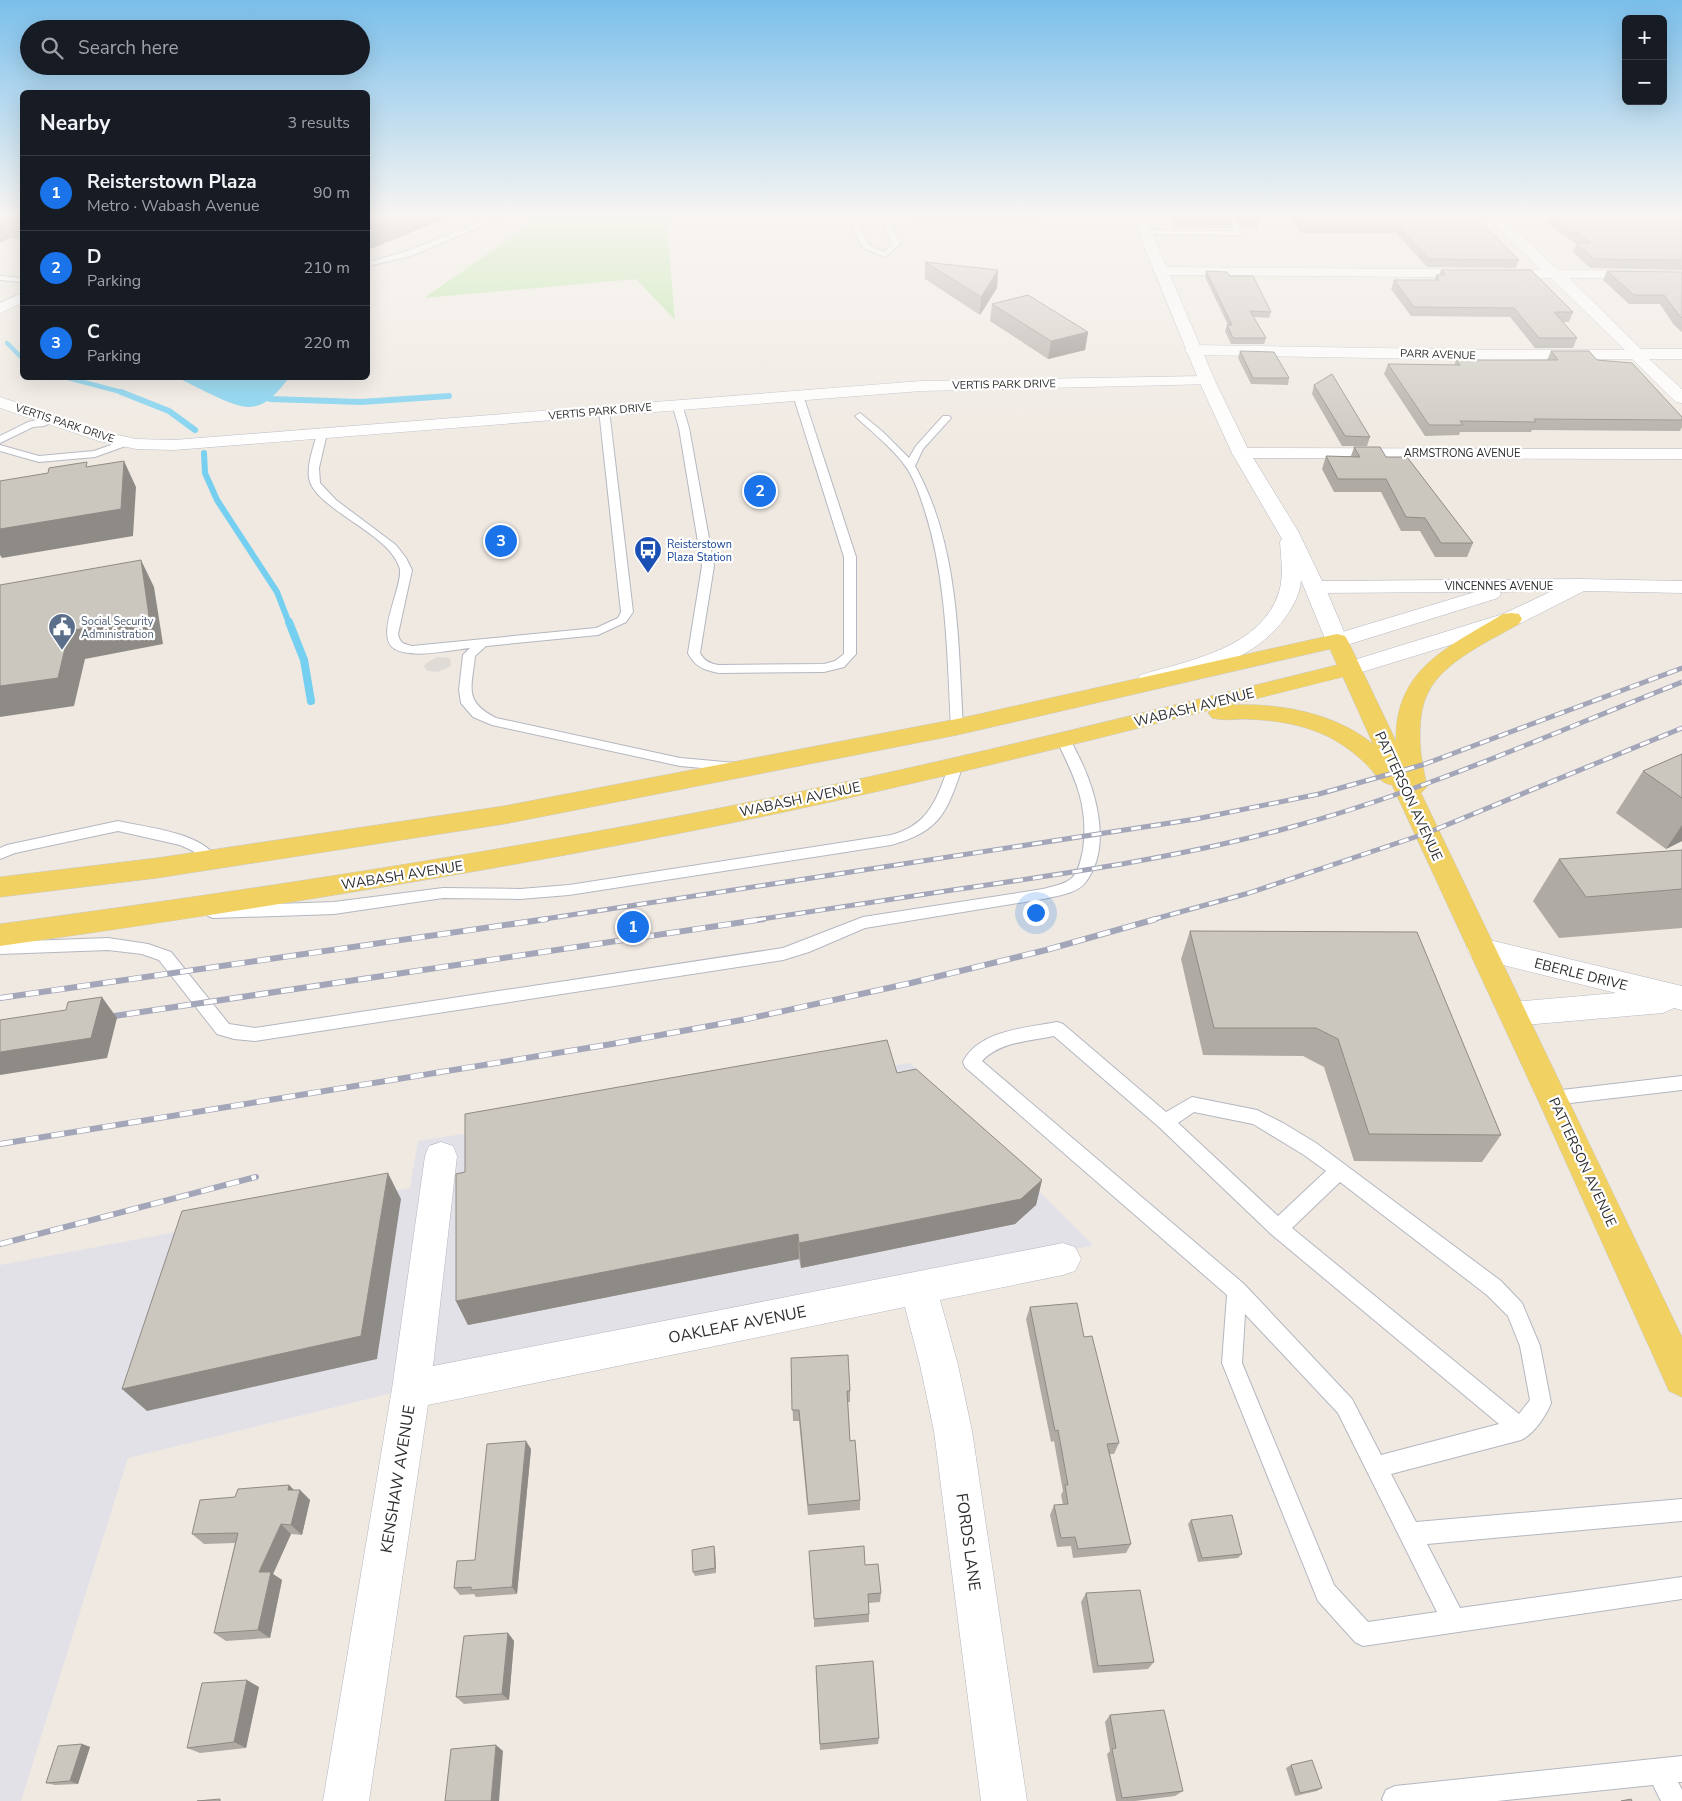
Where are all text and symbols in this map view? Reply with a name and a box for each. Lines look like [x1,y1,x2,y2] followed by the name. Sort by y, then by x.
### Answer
[1622,15,1667,105] map controls
[1622,15,1667,60] button: +
[20,20,370,75] search box
[38,34,66,62] icon: search
[78,35,179,61] text: Search here
[1622,60,1667,105] button: −
[40,109,110,137] text: Nearby
[288,112,350,134] text: 3 results
[87,169,257,195] text: Reisterstown Plaza
[51,182,61,204] text: 1
[313,182,350,204] text: 90 m
[87,195,260,217] text: Metro · Wabash Avenue
[87,244,101,270] text: D
[51,257,61,279] text: 2
[303,257,350,279] text: 210 m
[87,270,141,292] text: Parking
[87,319,100,345] text: C
[51,332,61,354] text: 3
[303,332,350,354] text: 220 m
[87,345,141,367] text: Parking
[1400,346,1476,363] street label: PARR AVENUE
[951,376,1056,393] street label: VERTIS PARK DRIVE
[12,400,116,447] street label: VERTIS PARK DRIVE
[547,400,652,424] street label: VERTIS PARK DRIVE
[1404,446,1520,461] street label: ARMSTRONG AVENUE
[744,472,776,510] pin: 2
[485,522,517,560] pin: 3
[633,535,663,574] bus stop icon: Reisterstown Plaza Station
[667,537,732,565] place label: Reisterstown Plaza Station
[1444,579,1553,594] street label: VINCENNES AVENUE
[47,612,77,651] public building icon: Social Security Administration
[81,614,154,642] place label: Social Security Administration
[1132,683,1256,732] street label: WABASH AVENUE
[1370,728,1447,864] street label: PATTERSON AVENUE
[738,777,862,822] street label: WABASH AVENUE
[340,856,464,895] street label: WABASH AVENUE
[1023,900,1049,926] your location
[617,908,649,946] pin: 1
[1532,954,1630,995] street label: EBERLE DRIVE
[1544,1094,1621,1230] street label: PATTERSON AVENUE
[666,1301,808,1349] street label: OAKLEAF AVENUE
[375,1404,421,1555] street label: KENSHAW AVENUE
[950,1492,986,1592] street label: FORDS LANE

